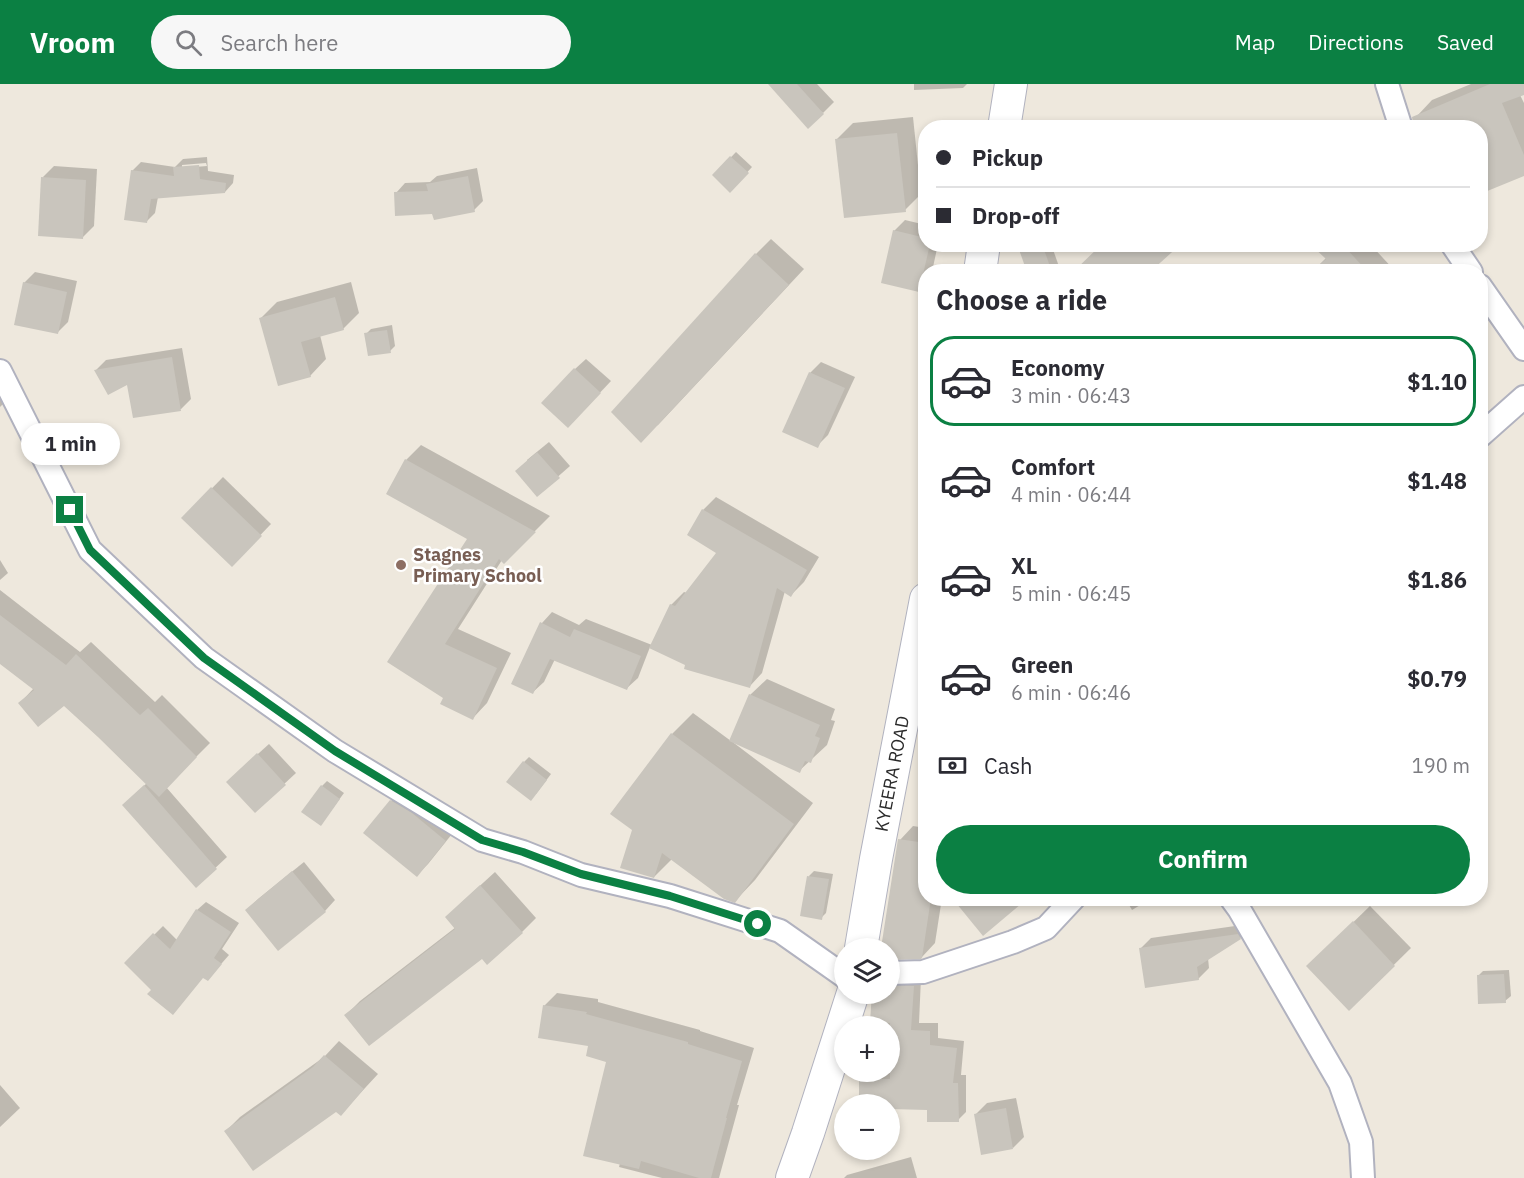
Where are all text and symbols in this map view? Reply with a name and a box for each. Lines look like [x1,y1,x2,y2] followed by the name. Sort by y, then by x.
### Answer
[151,15,571,69] search box
[30,24,115,61] text: Vroom
[172,26,205,59] icon: search
[220,28,338,57] text: Search here
[1235,28,1275,56] text: Map
[1308,28,1404,56] text: Directions
[1437,28,1494,56] text: Saved
[972,143,1043,172] text: Pickup
[972,201,1059,230] text: Drop-off
[936,282,1107,317] text: Choose a ride
[1011,353,1105,382] text: Economy
[939,354,993,408] icon: car
[1407,367,1467,396] text: $1.10
[1011,382,1131,409] text: 3 min · 06:43
[20,423,119,465] callout: 1 min
[44,430,97,457] text: 1 min
[1011,452,1095,481] text: Comfort
[939,453,993,507] icon: car
[1407,466,1467,495] text: $1.48
[1011,481,1131,508] text: 4 min · 06:44
[56,496,83,523] route end
[413,543,542,587] place label: Stagnes Primary School
[1011,551,1037,580] text: XL
[939,552,993,606] icon: car
[394,558,408,572] marker: Stagnes Primary School
[1407,565,1467,594] text: $1.86
[1011,580,1131,607] text: 5 min · 06:45
[1011,650,1073,679] text: Green
[939,651,993,705] icon: car
[1407,664,1467,693] text: $0.79
[1011,679,1131,706] text: 6 min · 06:46
[869,714,914,834] street label: KYEERA ROAD
[936,749,969,782] icon: cash
[984,751,1033,780] text: Cash
[1412,752,1470,779] text: 190 m
[936,825,1470,894] button: Confirm
[744,910,771,937] route start
[834,938,900,1160] map controls
[834,938,900,1004] button: layers
[834,1016,900,1082] button: +
[834,1094,900,1160] button: −

